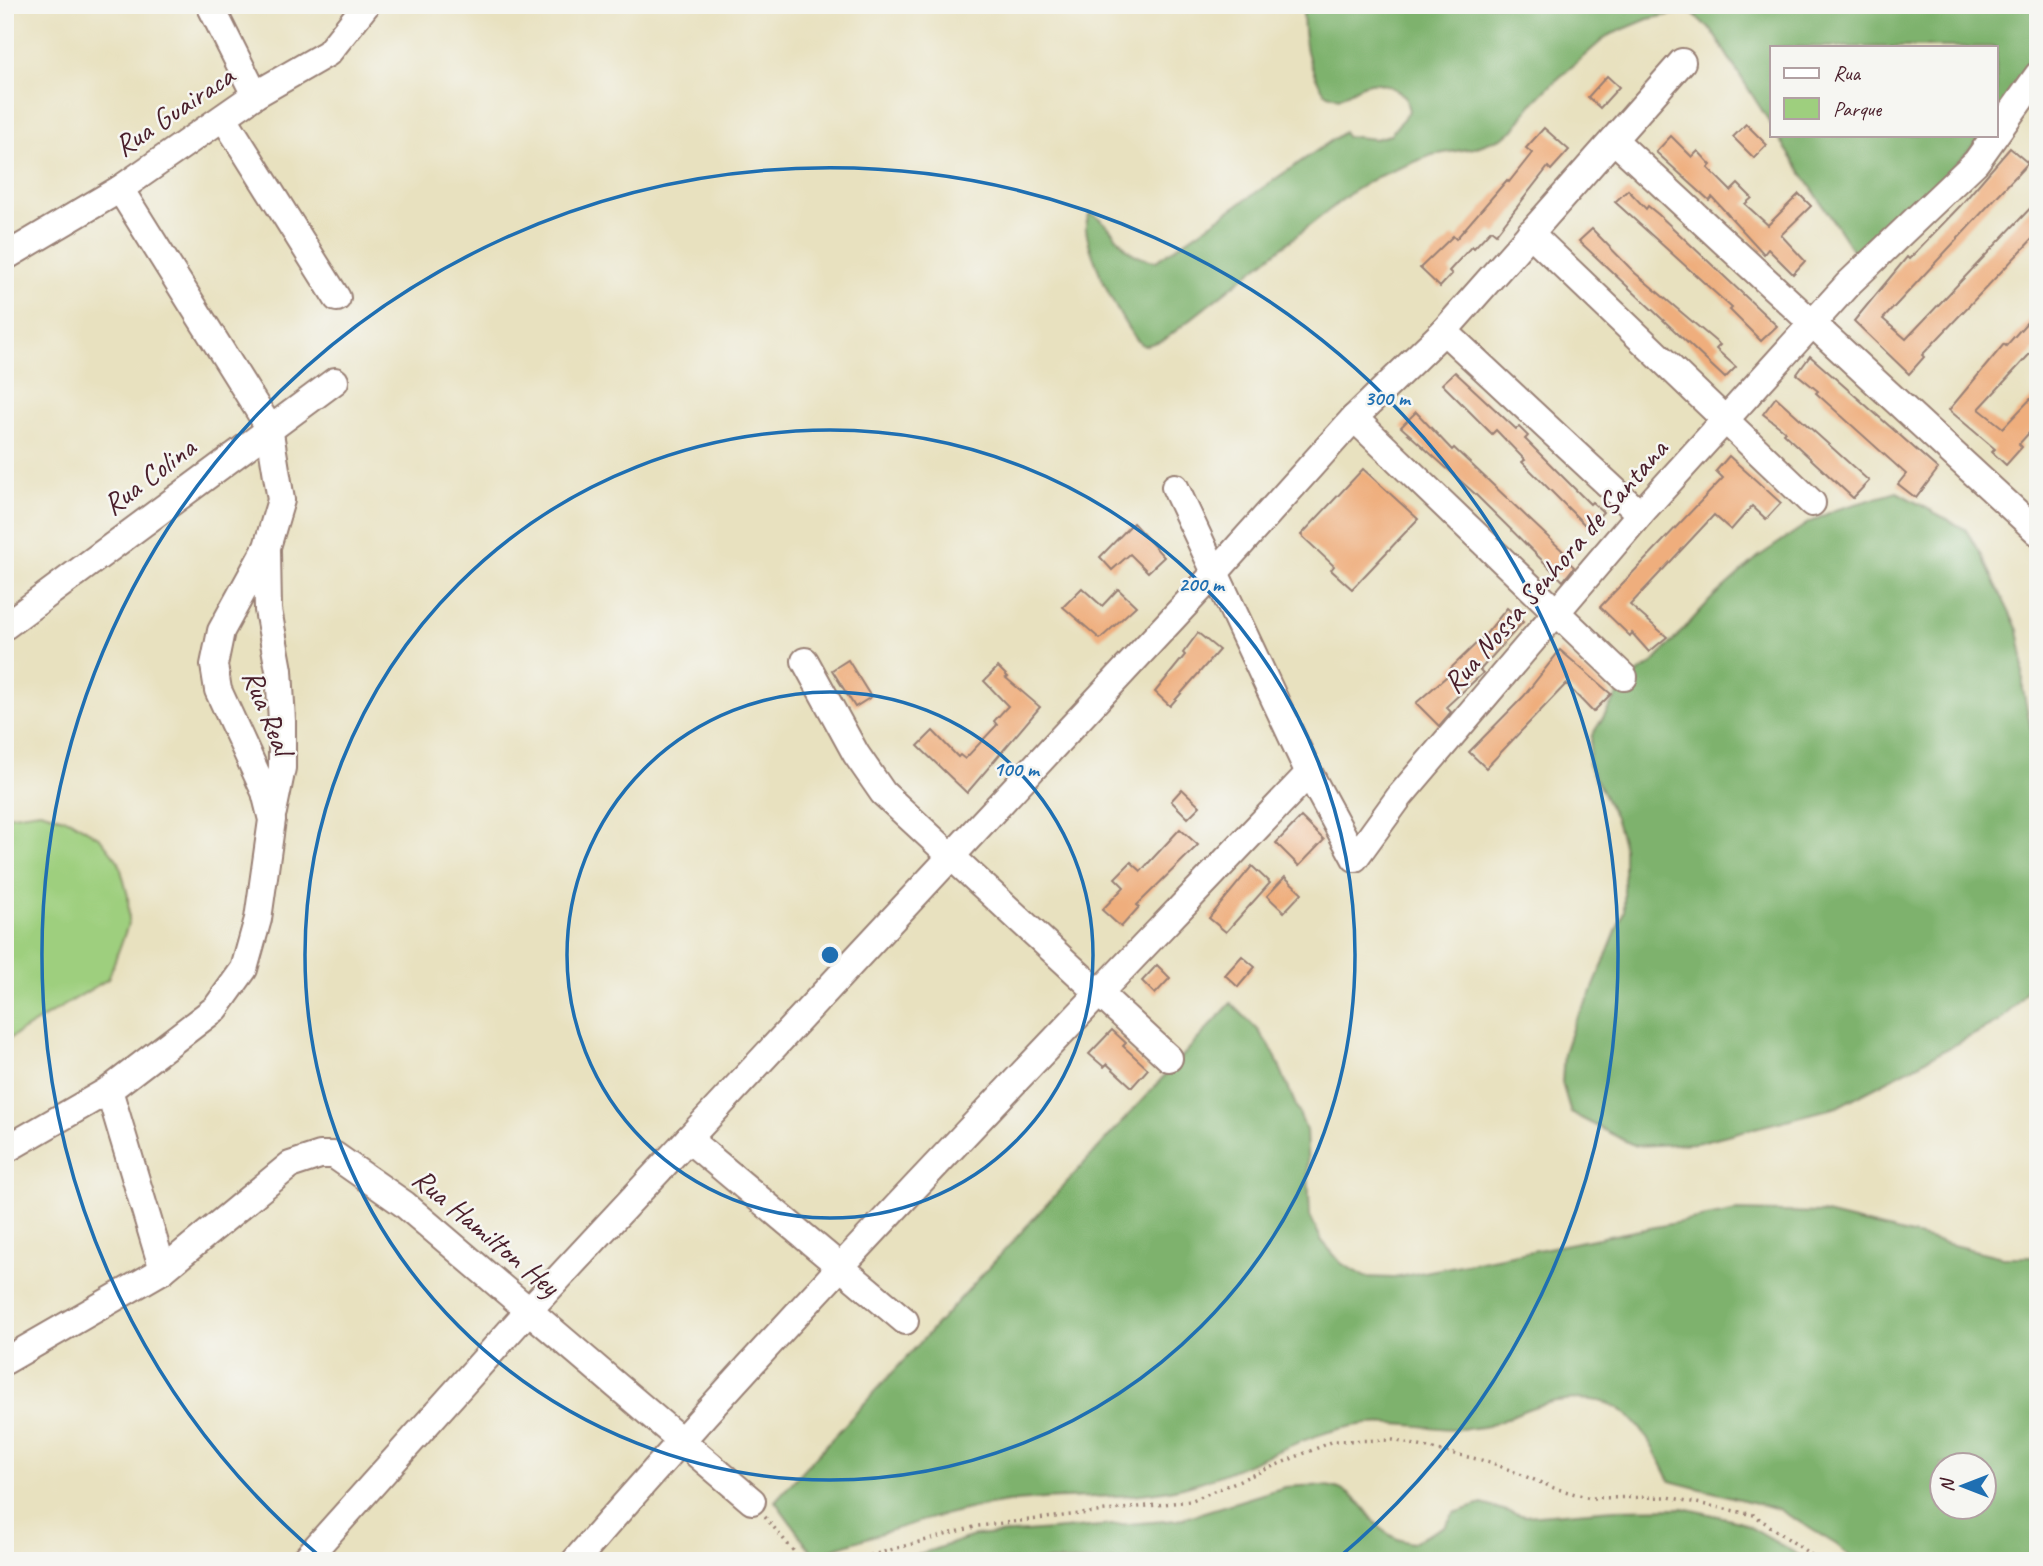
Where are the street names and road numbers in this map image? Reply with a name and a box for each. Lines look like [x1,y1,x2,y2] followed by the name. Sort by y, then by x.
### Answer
[107,56,243,165] street label: Rua Guairaca
[95,427,205,523] street label: Rua Colina
[1434,430,1677,701] street label: Rua Nossa Senhora de Santana
[234,664,304,765] street label: Rua Real
[405,1159,569,1306] street label: Rua Hamilton Hey

